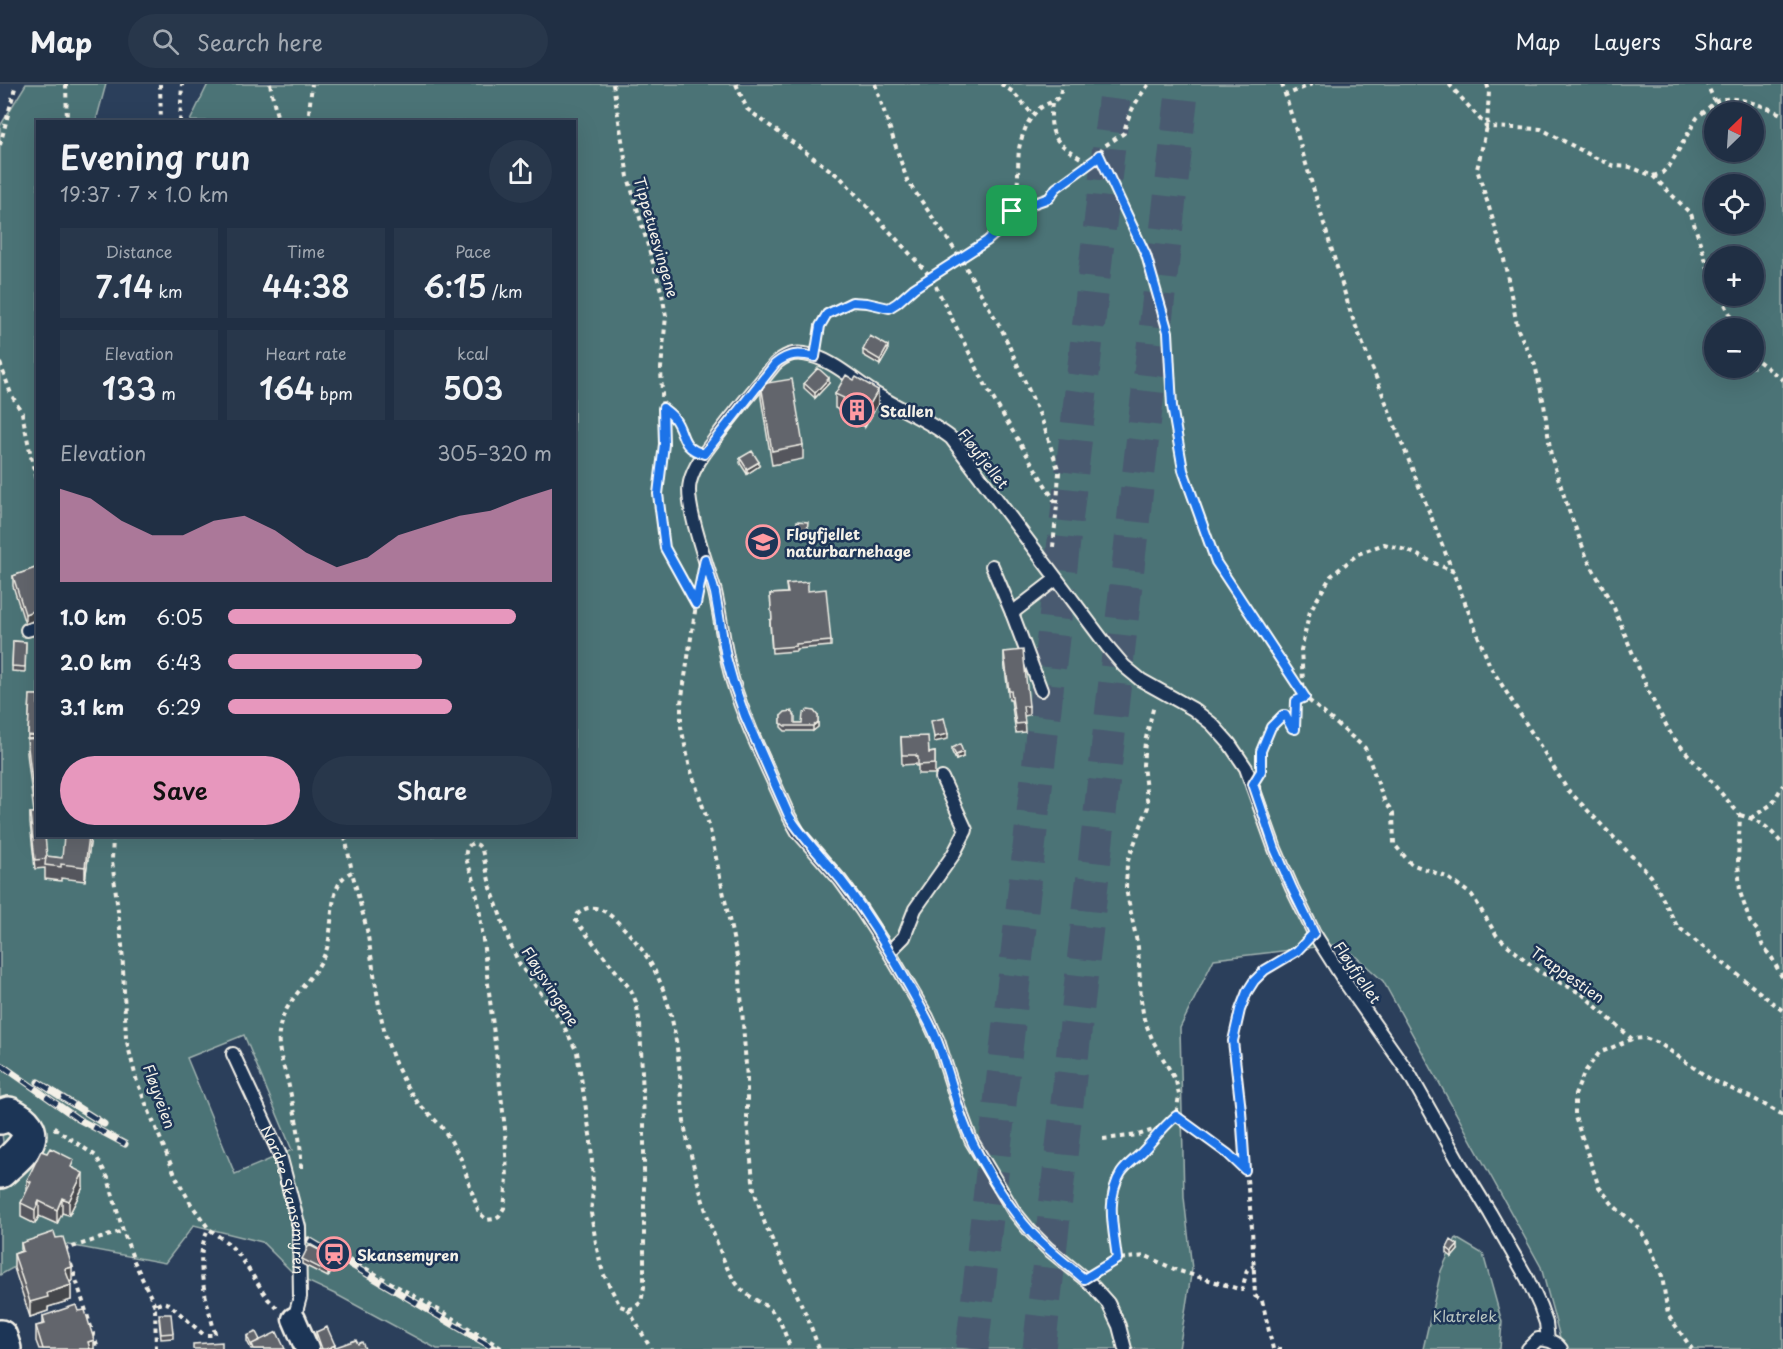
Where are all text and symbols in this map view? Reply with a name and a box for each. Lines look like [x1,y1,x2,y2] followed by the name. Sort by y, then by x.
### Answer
[128,14,548,68] search box
[30,20,92,63] text: Map
[149,25,182,58] icon: search
[197,25,323,58] text: Search here
[1516,25,1560,57] text: Map
[1593,25,1661,57] text: Layers
[1694,25,1753,57] text: Share
[1704,102,1764,162] north arrow
[1704,102,1764,378] map controls
[60,131,251,181] text: Evening run
[489,140,552,203] button: share
[629,174,685,300] street label: Tippetuesvingene
[1704,174,1764,234] button: locate
[60,179,229,209] text: 19:37 · 7 × 1.0 km
[986,185,1037,236] pin
[995,194,1028,227] icon: arrive
[105,239,173,263] text: Distance
[287,239,325,263] text: Time
[455,239,491,263] text: Pace
[1704,246,1764,306] button: +
[95,263,153,308] text: 7.14
[262,263,350,308] text: 44:38
[424,263,487,308] text: 6:15
[153,279,183,303] text: km
[487,279,522,303] text: /km
[1704,318,1764,378] button: −
[104,341,174,365] text: Elevation
[266,341,346,365] text: Heart rate
[457,341,489,365] text: kcal
[102,365,156,410] text: 133
[259,365,314,410] text: 164
[443,365,503,410] text: 503
[156,381,176,405] text: m
[314,381,353,405] text: bpm
[839,392,875,428] building icon: Stallen
[880,399,934,422] place label: Stallen
[953,423,1015,493] street label: Fløyfjellet
[60,438,146,468] text: Elevation
[437,438,552,468] text: 305–320 m
[786,522,911,562] place label: Fløyfjellet naturbarnehage
[745,524,781,560] school or university icon: Fløyfjellet naturbarnehage
[60,602,127,632] text: 1.0 km
[156,602,203,632] text: 6:05
[60,647,132,677] text: 2.0 km
[156,647,202,677] text: 6:43
[60,692,124,722] text: 3.1 km
[156,692,201,722] text: 6:29
[60,756,300,825] button: Save
[312,756,552,825] button: Share
[1329,936,1387,1008] street label: Fløyfjellet
[1526,940,1610,1008] street label: Trappestien
[517,942,585,1030] street label: Fløysvingene
[138,1061,182,1131] street label: Fløyveien
[256,1121,311,1274] street label: Nordre Skansemyren
[316,1236,352,1272] station icon: Skansemyren
[357,1243,459,1266] place label: Skansemyren
[1433,1304,1497,1327] park label: Klatrelek

